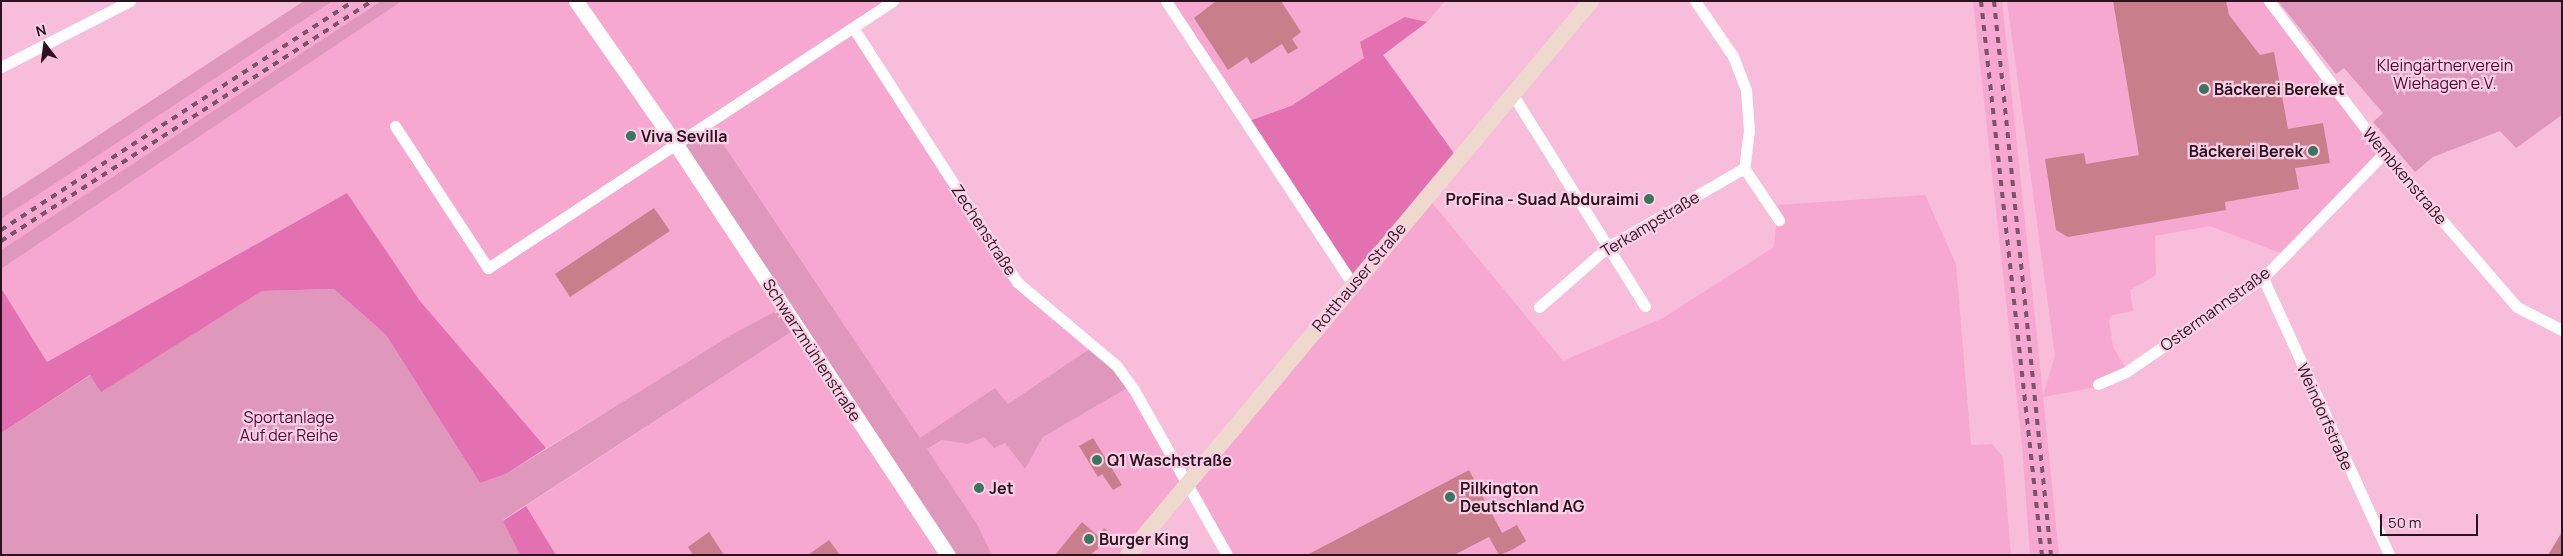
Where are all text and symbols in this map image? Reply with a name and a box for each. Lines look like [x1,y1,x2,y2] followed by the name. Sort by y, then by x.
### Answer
[20,20,70,70] north arrow
[34,20,48,41] text: N
[2377,55,2513,93] park label: Kleingärtnerverein Wiehagen e.V.
[2214,79,2345,99] place label: Bäckerei Bereket
[2198,83,2210,95] marker: Bäckerei Bereket
[2359,124,2451,228] street label: Wembkenstraße
[641,126,728,146] place label: Viva Sevilla
[625,130,637,142] marker: Viva Sevilla
[2189,141,2303,161] place label: Bäckerei Berek
[2307,145,2319,157] marker: Bäckerei Berek
[948,181,1020,279] street label: Zechenstraße
[1597,187,1703,261] street label: Terkampstraße
[1445,189,1639,209] place label: ProFina - Suad Abduraimi
[1643,193,1655,205] marker: ProFina - Suad Abduraimi
[1308,219,1410,335] street label: Rotthauser Straße
[2156,263,2274,355] street label: Ostermannstraße
[759,275,865,425] street label: Schwarzmühlenstraße
[2293,361,2357,473] street label: Weindorfstraße
[240,407,338,445] park label: Sportanlage Auf der Reihe
[1107,450,1232,470] place label: Q1 Waschstraße
[1091,454,1103,466] marker: Q1 Waschstraße
[989,478,1014,498] place label: Jet
[1460,478,1584,516] place label: Pilkington Deutschland AG
[973,482,985,494] marker: Jet
[1444,491,1456,503] marker: Pilkington Deutschland AG
[2383,504,2480,536] scale bar
[2388,512,2422,533] text: 50 m
[1099,529,1189,549] place label: Burger King
[1083,533,1095,545] marker: Burger King

